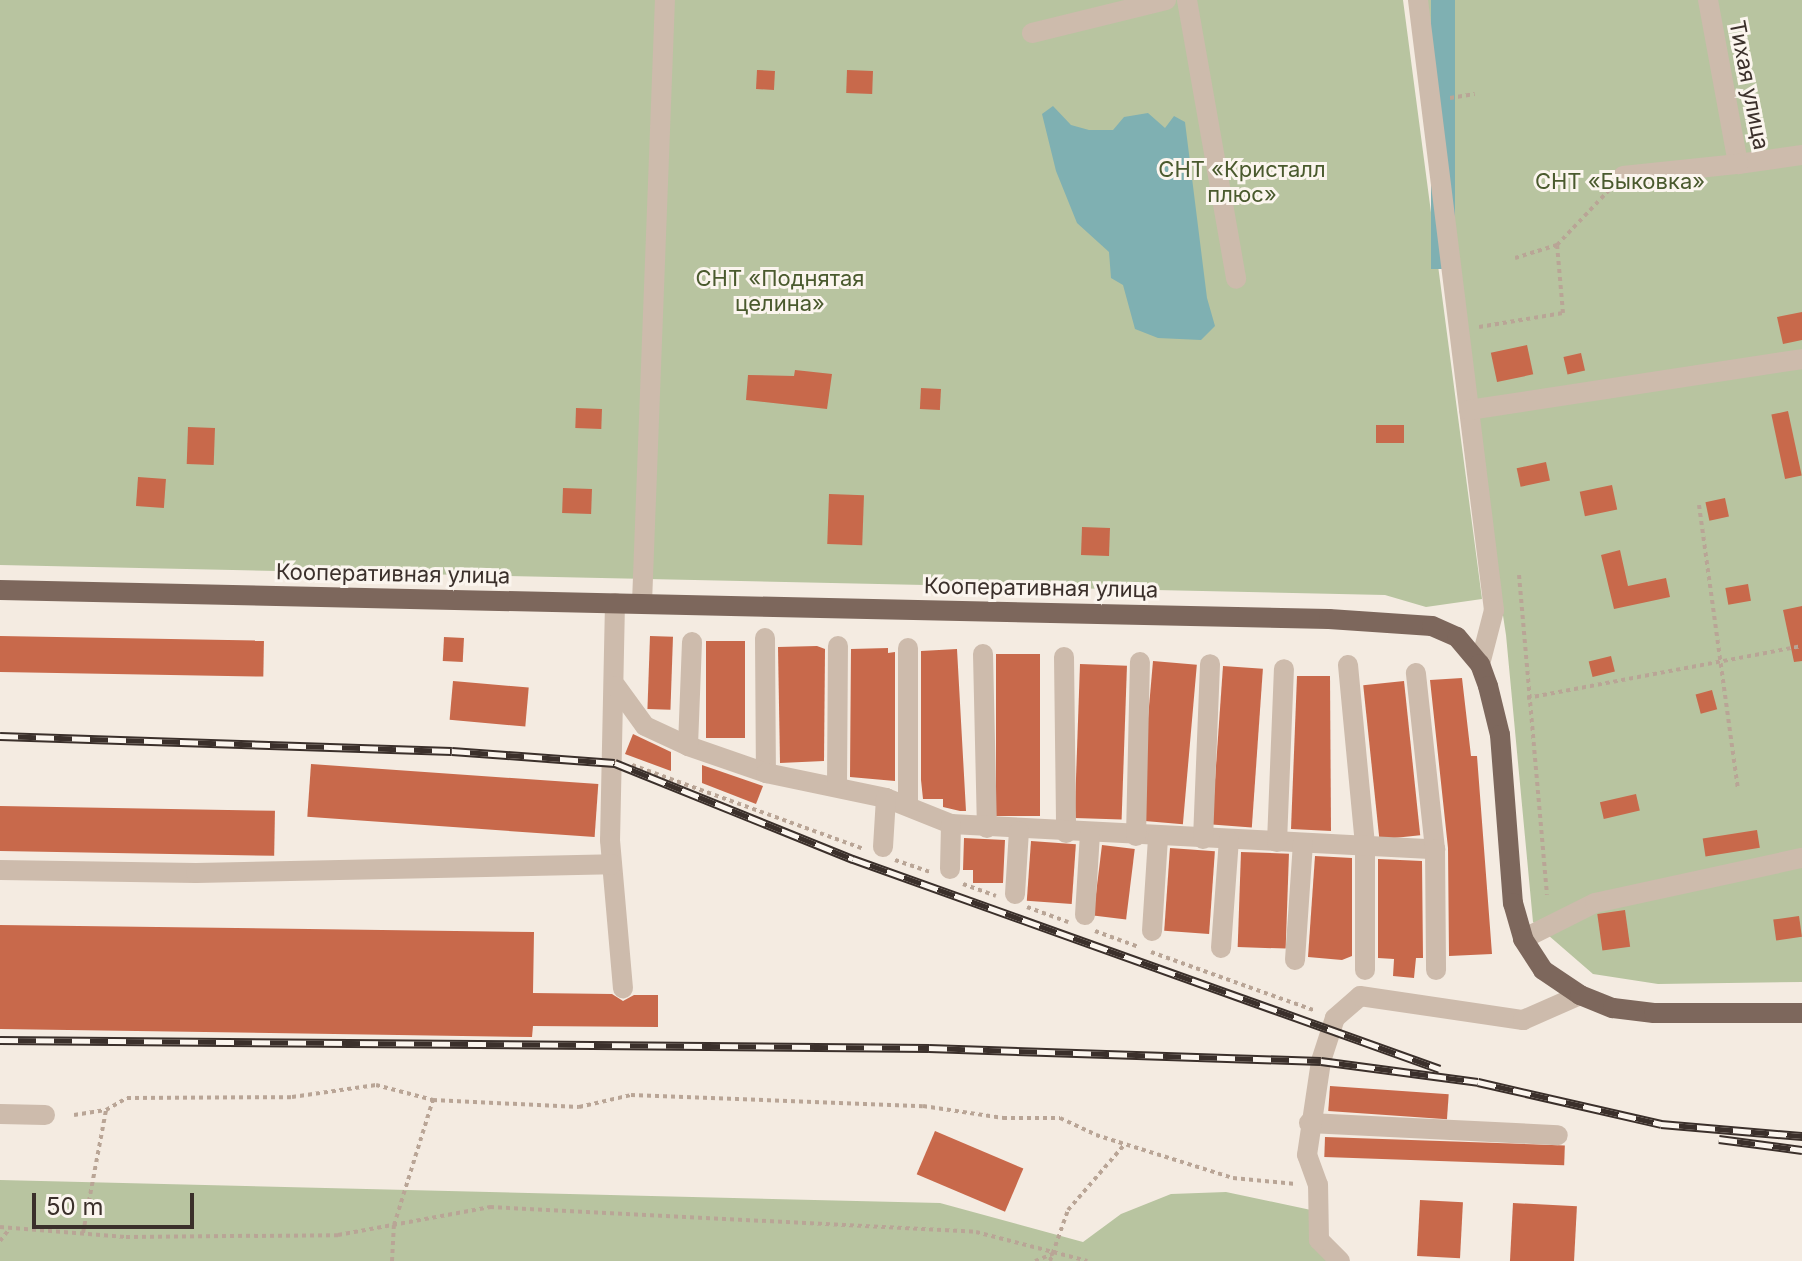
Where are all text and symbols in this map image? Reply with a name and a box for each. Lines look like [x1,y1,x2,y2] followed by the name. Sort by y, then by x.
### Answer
[1724,18,1774,152] street label: Тихая улица
[1158,156,1326,208] park label: СНТ «Кристалл плюс»
[1535,169,1705,195] park label: СНТ «Быковка»
[696,265,864,316] park label: СНТ «Поднятая целина»
[276,559,510,589] street label: Кооперативная улица
[924,573,1158,603] street label: Кооперативная улица
[36,1177,198,1227] scale bar
[46,1192,104,1221] text: 50 m

